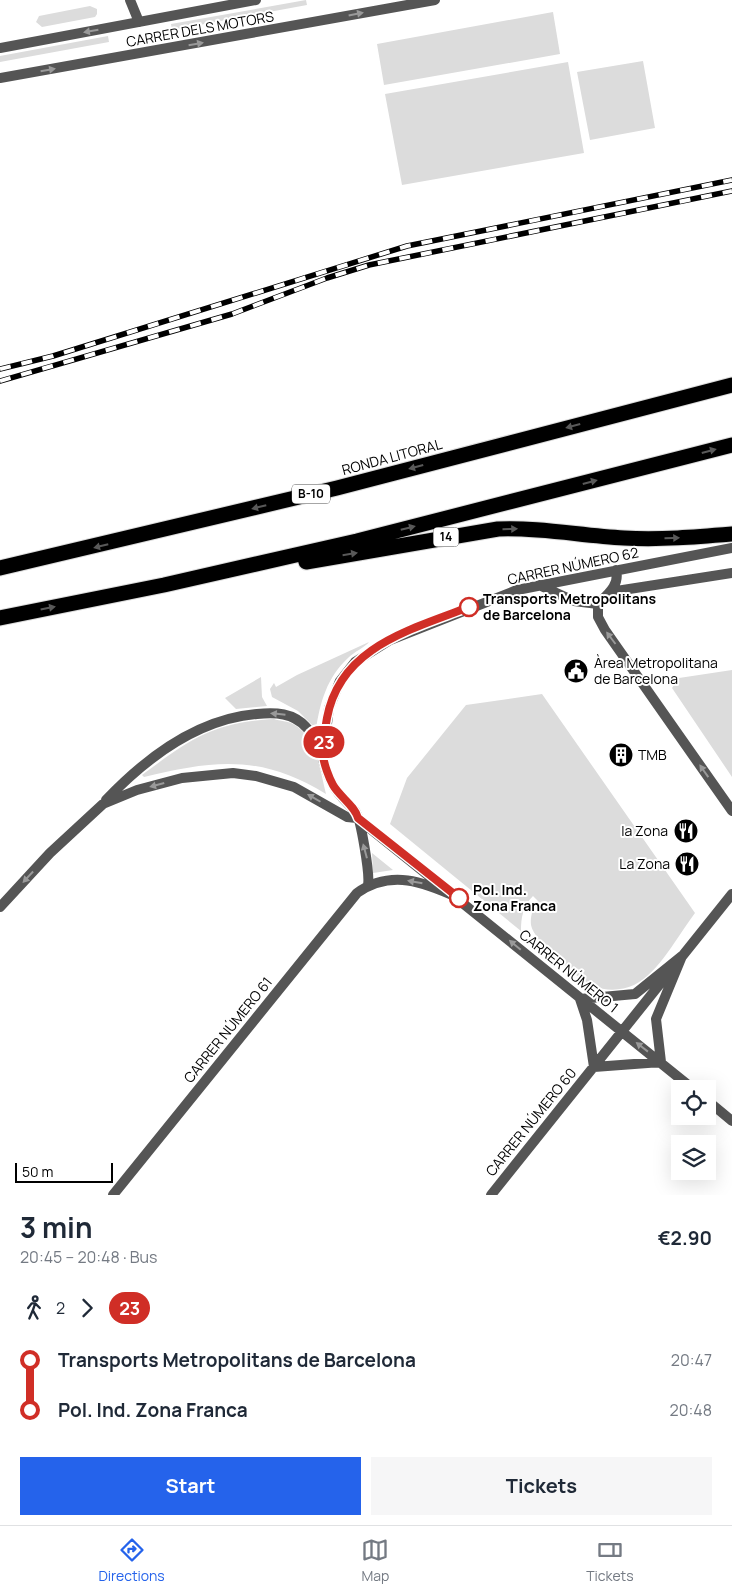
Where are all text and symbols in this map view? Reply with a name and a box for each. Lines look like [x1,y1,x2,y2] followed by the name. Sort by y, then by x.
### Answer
[125,6,275,51] street label: CARRER DELS MOTORS
[348,10,363,18] one-way arrow
[82,28,98,36] one-way arrow
[188,40,204,48] one-way arrow
[40,65,56,73] one-way arrow
[566,422,581,430] one-way arrow
[340,434,444,479] street label: RONDA LITORAL
[701,446,716,454] one-way arrow
[409,464,424,472] one-way arrow
[582,478,597,486] one-way arrow
[292,484,330,504] road number: B-10
[251,503,266,511] one-way arrow
[400,524,415,532] one-way arrow
[502,525,518,533] one-way arrow
[434,528,458,546] road number: 14
[664,534,680,542] one-way arrow
[93,542,108,550] one-way arrow
[506,542,640,589] street label: CARRER NÚMERO 62
[342,550,358,558] one-way arrow
[483,589,656,624] place label: Transports Metropolitans de Barcelona
[459,597,479,617] marker: Transports Metropolitans de Barcelona
[40,604,55,612] one-way arrow
[605,632,616,645] one-way arrow
[594,653,718,688] place label: Àrea Metropolitana de Barcelona
[563,658,589,684] public building icon: Àrea Metropolitana de Barcelona
[270,710,286,718] one-way arrow
[302,726,346,758] line badge: 23
[313,730,335,754] text: 23
[608,742,634,768] building icon: TMB
[638,745,667,764] place label: TMB
[699,764,709,778] one-way arrow
[150,781,165,789] one-way arrow
[307,794,320,803] one-way arrow
[673,818,699,844] restaurant icon: la Zona
[621,821,668,840] place label: la Zona
[361,844,369,859] one-way arrow
[674,851,700,877] restaurant icon: La Zona
[619,854,670,873] place label: La Zona
[22,871,34,883] one-way arrow
[406,877,422,885] one-way arrow
[473,880,556,915] place label: Pol. Ind. Zona Franca
[449,888,469,908] marker: Pol. Ind. Zona Franca
[516,925,623,1016] street label: CARRER NÚMERO 1
[509,940,522,951] one-way arrow
[179,973,276,1086] street label: CARRER NÚMERO 61
[636,1041,649,1052] one-way arrow
[481,1064,580,1180] street label: CARRER NÚMERO 60
[671,1080,716,1180] map controls
[671,1080,716,1125] button: locate
[671,1135,716,1180] button: layers
[15,1160,112,1183] scale bar
[22,1162,53,1181] text: 50 m
[20,1208,92,1246] text: 3 min
[658,1225,712,1251] text: €2.90
[20,1246,158,1268] text: 20:45 – 20:48 · Bus
[20,1294,48,1322] icon: walk
[73,1294,101,1322] icon: forward
[119,1296,140,1320] text: 23
[56,1297,65,1319] text: 2
[58,1347,416,1373] text: Transports Metropolitans de Barcelona
[671,1349,712,1371] text: 20:47
[58,1397,248,1423] text: Pol. Ind. Zona Franca
[670,1399,712,1421] text: 20:48
[20,1457,361,1515] button: Start
[371,1457,712,1515] button: Tickets
[98,1536,165,1585] tab: Directions
[361,1536,389,1585] tab: Map
[586,1536,634,1585] tab: Tickets

